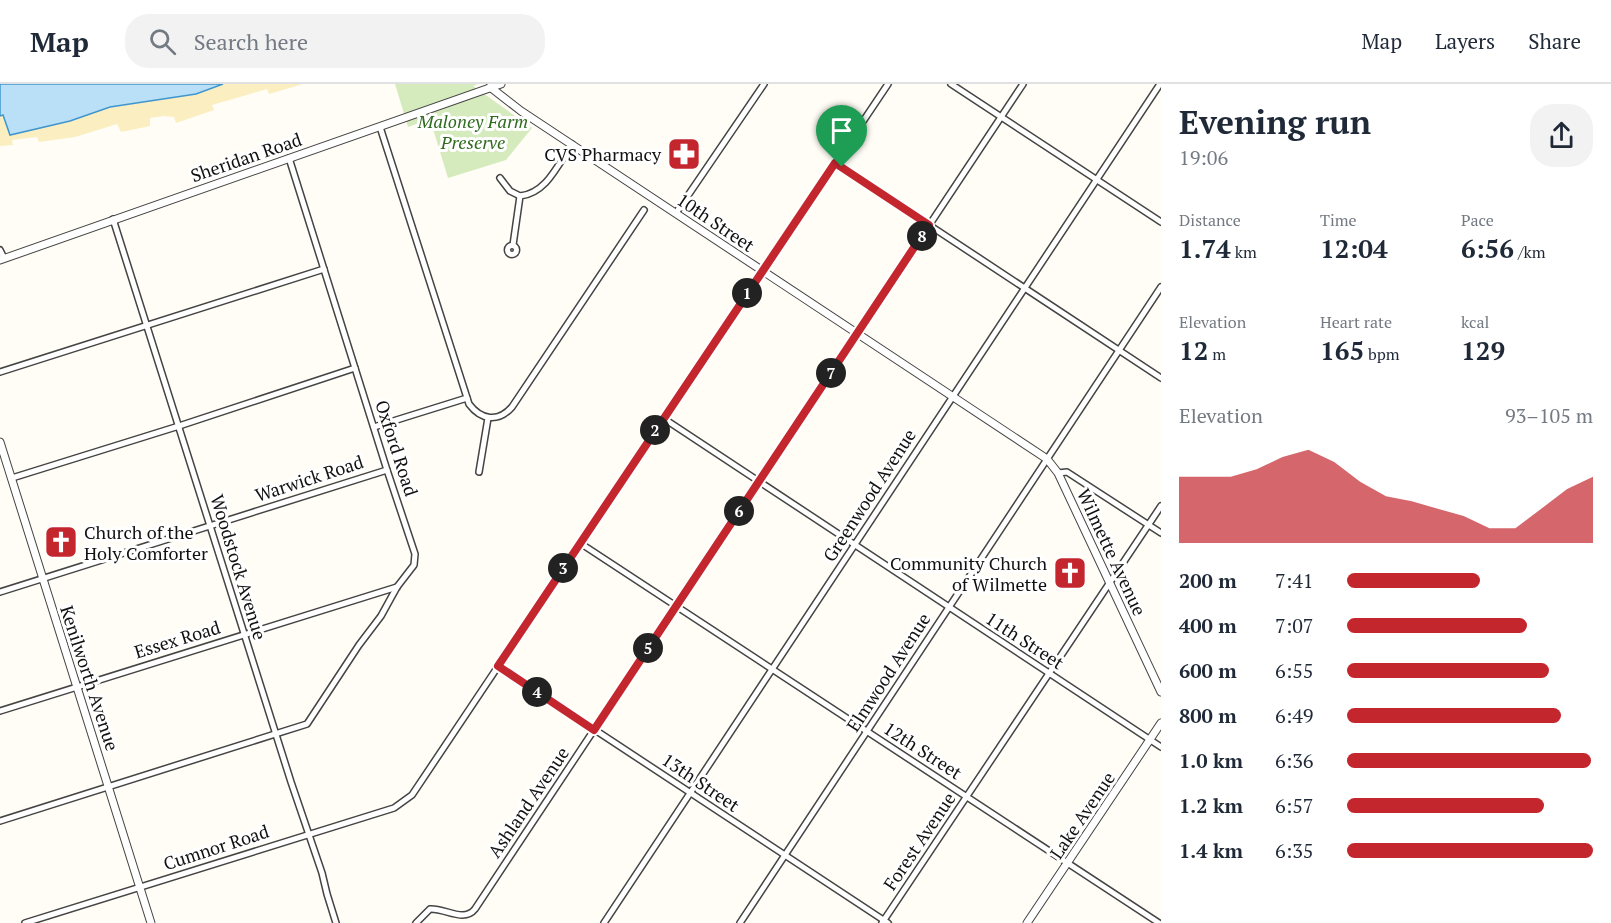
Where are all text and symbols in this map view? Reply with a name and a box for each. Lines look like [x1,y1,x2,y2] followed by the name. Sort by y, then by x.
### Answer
[125,14,545,68] search box
[30,23,89,60] text: Map
[146,25,179,58] icon: search
[194,27,308,56] text: Search here
[1361,27,1402,55] text: Map
[1435,27,1495,55] text: Layers
[1528,27,1581,55] text: Share
[1179,100,1371,143] text: Evening run
[1530,104,1593,167] button: share
[816,105,867,167] pin
[417,109,528,154] park label: Maloney Farm Preserve
[825,114,858,147] icon: arrive
[187,127,305,187] street label: Sheridan Road
[666,136,702,172] pharmacy icon: CVS Pharmacy
[544,142,662,166] place label: CVS Pharmacy
[1179,144,1228,171] text: 19:06
[672,187,760,257] street label: 10th Street
[1179,209,1241,231] text: Distance
[1320,209,1357,231] text: Time
[1461,209,1494,231] text: Pace
[907,221,937,251] pin: 8
[917,225,927,247] text: 8
[1179,231,1231,265] text: 1.74
[1320,231,1388,265] text: 12:04
[1461,231,1514,265] text: 6:56
[1231,241,1257,263] text: km
[1514,241,1545,263] text: /km
[732,278,762,308] pin: 1
[742,282,752,304] text: 1
[1179,311,1246,333] text: Elevation
[1320,311,1392,333] text: Heart rate
[1461,311,1489,333] text: kcal
[1179,333,1208,367] text: 12
[1320,333,1364,367] text: 165
[1461,333,1505,367] text: 129
[1208,343,1226,365] text: m
[1364,343,1400,365] text: bpm
[816,358,846,388] pin: 7
[826,362,836,384] text: 7
[370,397,424,499] street label: Oxford Road
[1179,402,1263,429] text: Elevation
[1505,402,1593,429] text: 93–105 m
[640,415,670,445] pin: 2
[650,419,660,441] text: 2
[817,424,921,566] street label: Greenwood Avenue
[252,449,366,507] street label: Warwick Road
[1072,485,1152,619] street label: Wilmette Avenue
[206,491,272,643] street label: Woodstock Avenue
[724,496,754,526] pin: 6
[734,500,744,522] text: 6
[84,520,208,565] place label: Church of the Holy Comforter
[43,524,79,560] church icon: Church of the Holy Comforter
[890,551,1047,596] place label: Community Church of Wilmette
[548,553,578,583] pin: 3
[1052,555,1088,591] church icon: Community Church of Wilmette
[558,557,568,579] text: 3
[1179,567,1237,594] text: 200 m
[1275,567,1314,594] text: 7:41
[55,602,125,754] street label: Kenilworth Avenue
[981,606,1069,674] street label: 11th Street
[841,608,935,736] street label: Elmwood Avenue
[1179,612,1237,639] text: 400 m
[1275,612,1314,639] text: 7:07
[131,615,223,663] street label: Essex Road
[633,633,663,663] pin: 5
[643,637,653,659] text: 5
[1179,657,1237,684] text: 600 m
[1275,657,1314,684] text: 6:55
[522,677,552,707] pin: 4
[532,681,542,703] text: 4
[1179,702,1237,729] text: 800 m
[1275,702,1314,729] text: 6:49
[879,716,967,784] street label: 12th Street
[482,742,574,862] street label: Ashland Avenue
[657,747,745,817] street label: 13th Street
[1179,747,1243,774] text: 1.0 km
[1275,747,1314,774] text: 6:36
[1044,767,1120,863] street label: Lake Avenue
[877,787,961,895] street label: Forest Avenue
[1179,792,1243,819] text: 1.2 km
[1275,792,1314,819] text: 6:57
[160,819,272,875] street label: Cumnor Road
[1179,837,1243,864] text: 1.4 km
[1275,837,1314,864] text: 6:35

